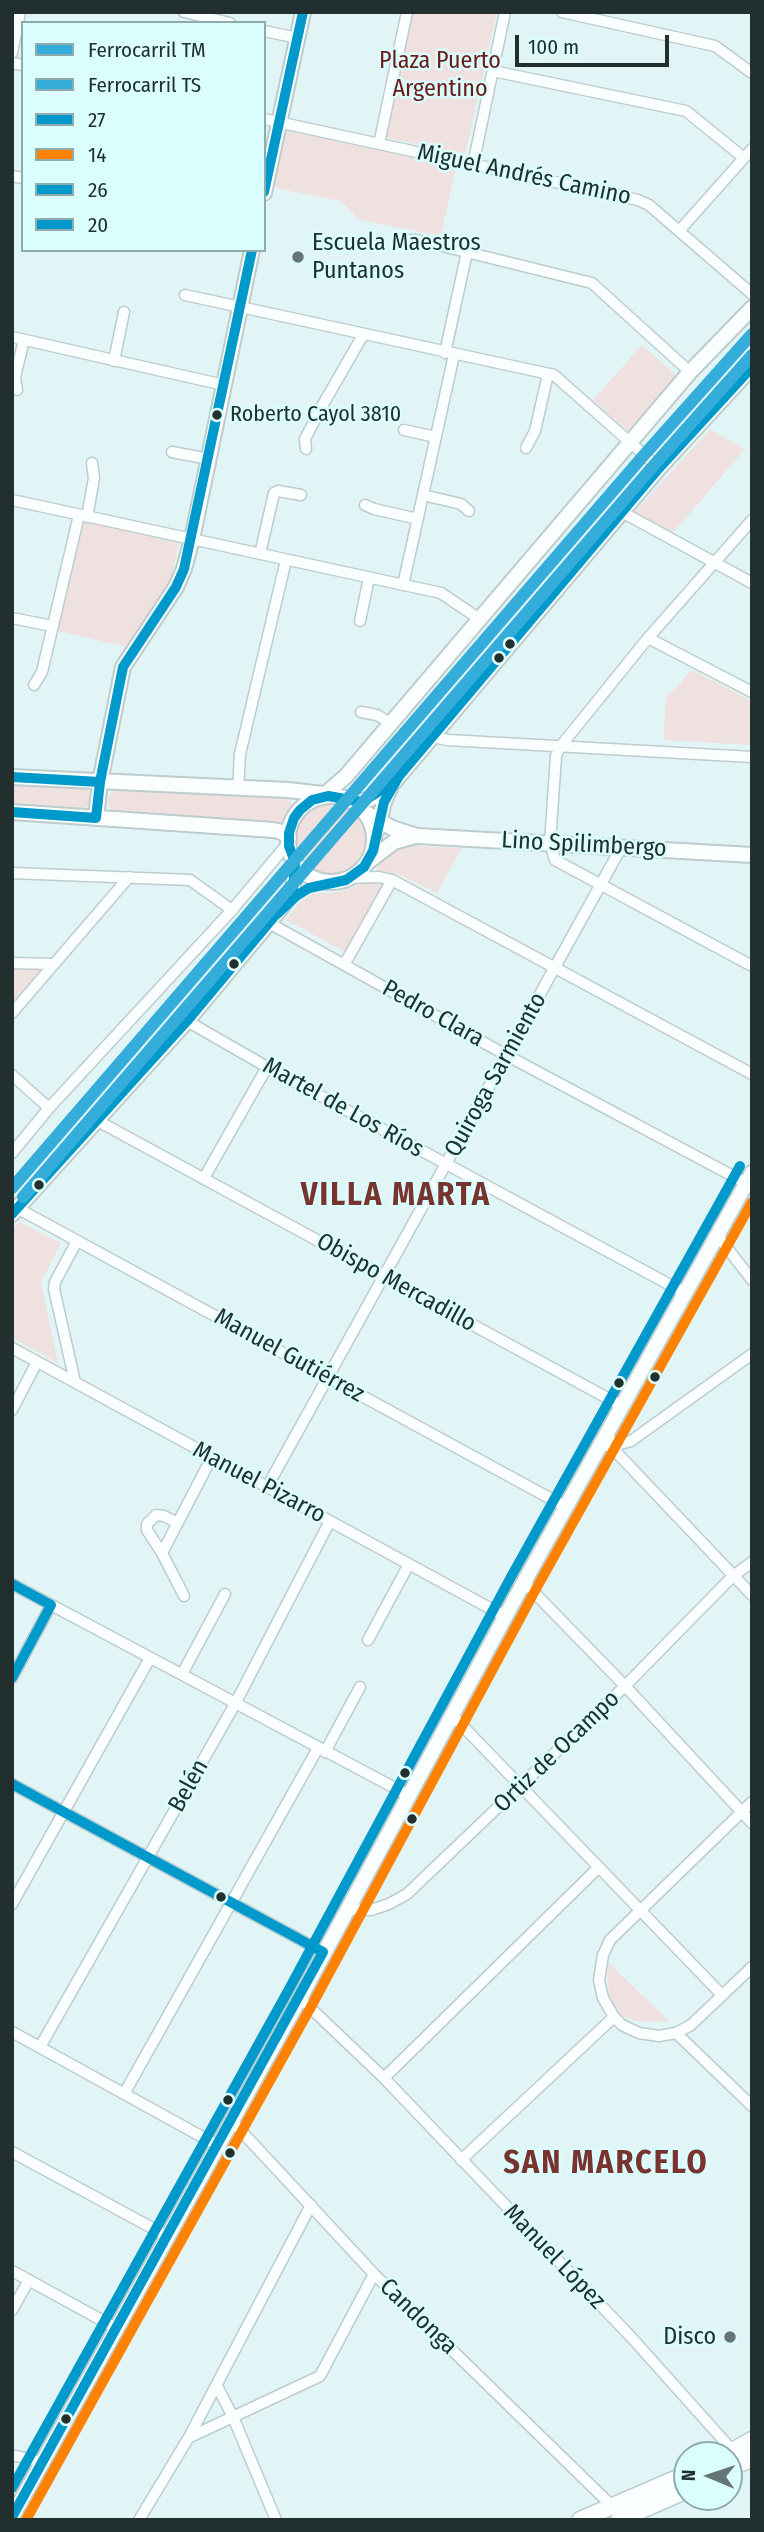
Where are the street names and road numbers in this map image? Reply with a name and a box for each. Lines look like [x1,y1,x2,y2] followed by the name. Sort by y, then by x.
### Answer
[415,138,633,212] street label: Miguel Andrés Camino
[501,826,667,864] street label: Lino Spilimbergo
[377,974,489,1054] street label: Pedro Clara
[439,988,553,1162] street label: Quiroga Sarmiento
[258,1052,428,1164] street label: Martel de Los Ríos
[311,1227,481,1339] street label: Obispo Mercadillo
[209,1303,369,1409] street label: Manuel Gutiérrez
[188,1436,330,1530] street label: Manuel Pizarro
[488,1685,626,1819] street label: Ortiz de Ocampo
[163,1755,215,1817] street label: Belén
[497,2199,611,2315] street label: Manuel López
[373,2273,463,2361] street label: Candonga

